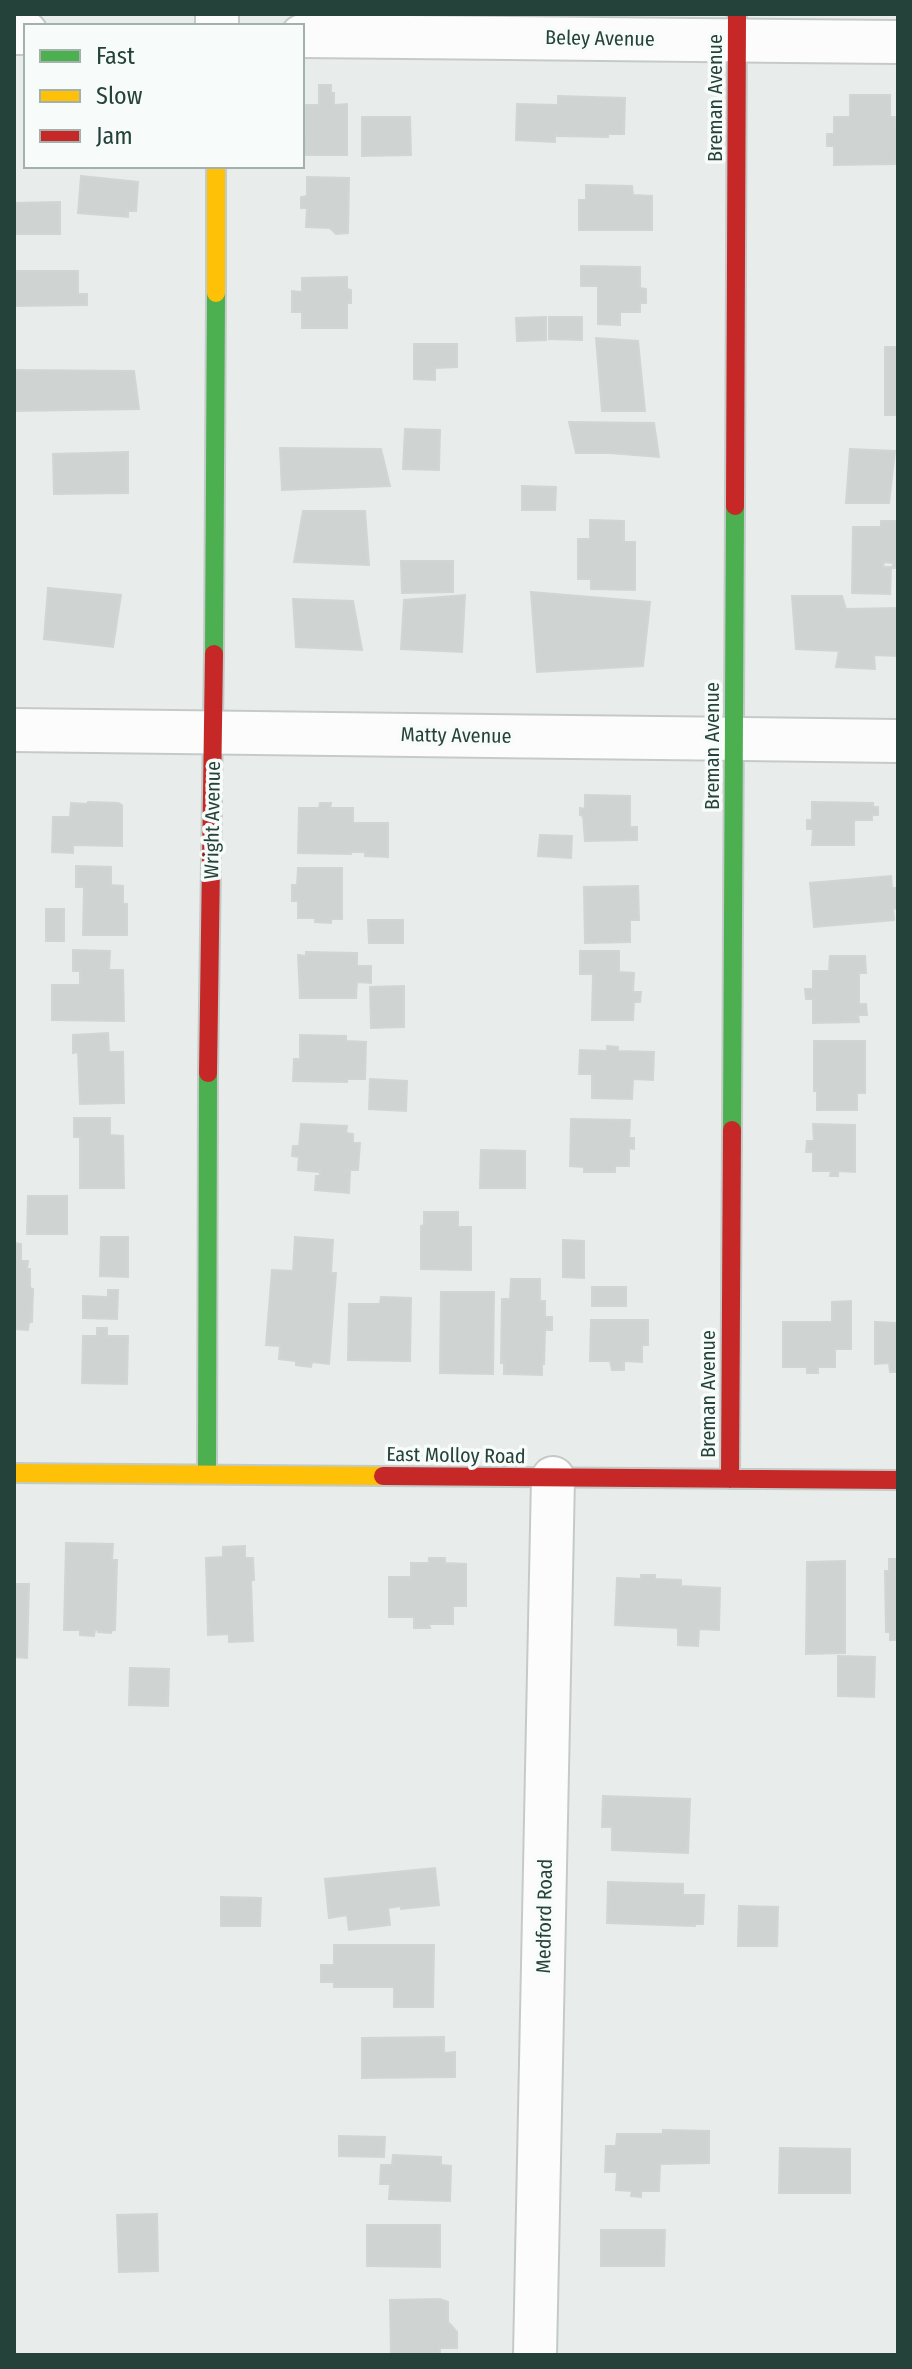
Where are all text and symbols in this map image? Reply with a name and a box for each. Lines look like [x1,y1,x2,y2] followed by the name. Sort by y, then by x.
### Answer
[24,24,304,168] legend
[545,25,655,51] street label: Beley Avenue
[703,34,727,162] street label: Breman Avenue
[96,42,135,70] text: Fast
[96,82,143,110] text: Slow
[96,122,133,150] text: Jam
[700,682,724,810] street label: Breman Avenue
[400,722,512,748] street label: Matty Avenue
[199,761,225,879] street label: Wright Avenue
[696,1330,720,1458] street label: Breman Avenue
[386,1442,526,1468] street label: East Molloy Road
[531,1859,557,1973] street label: Medford Road

